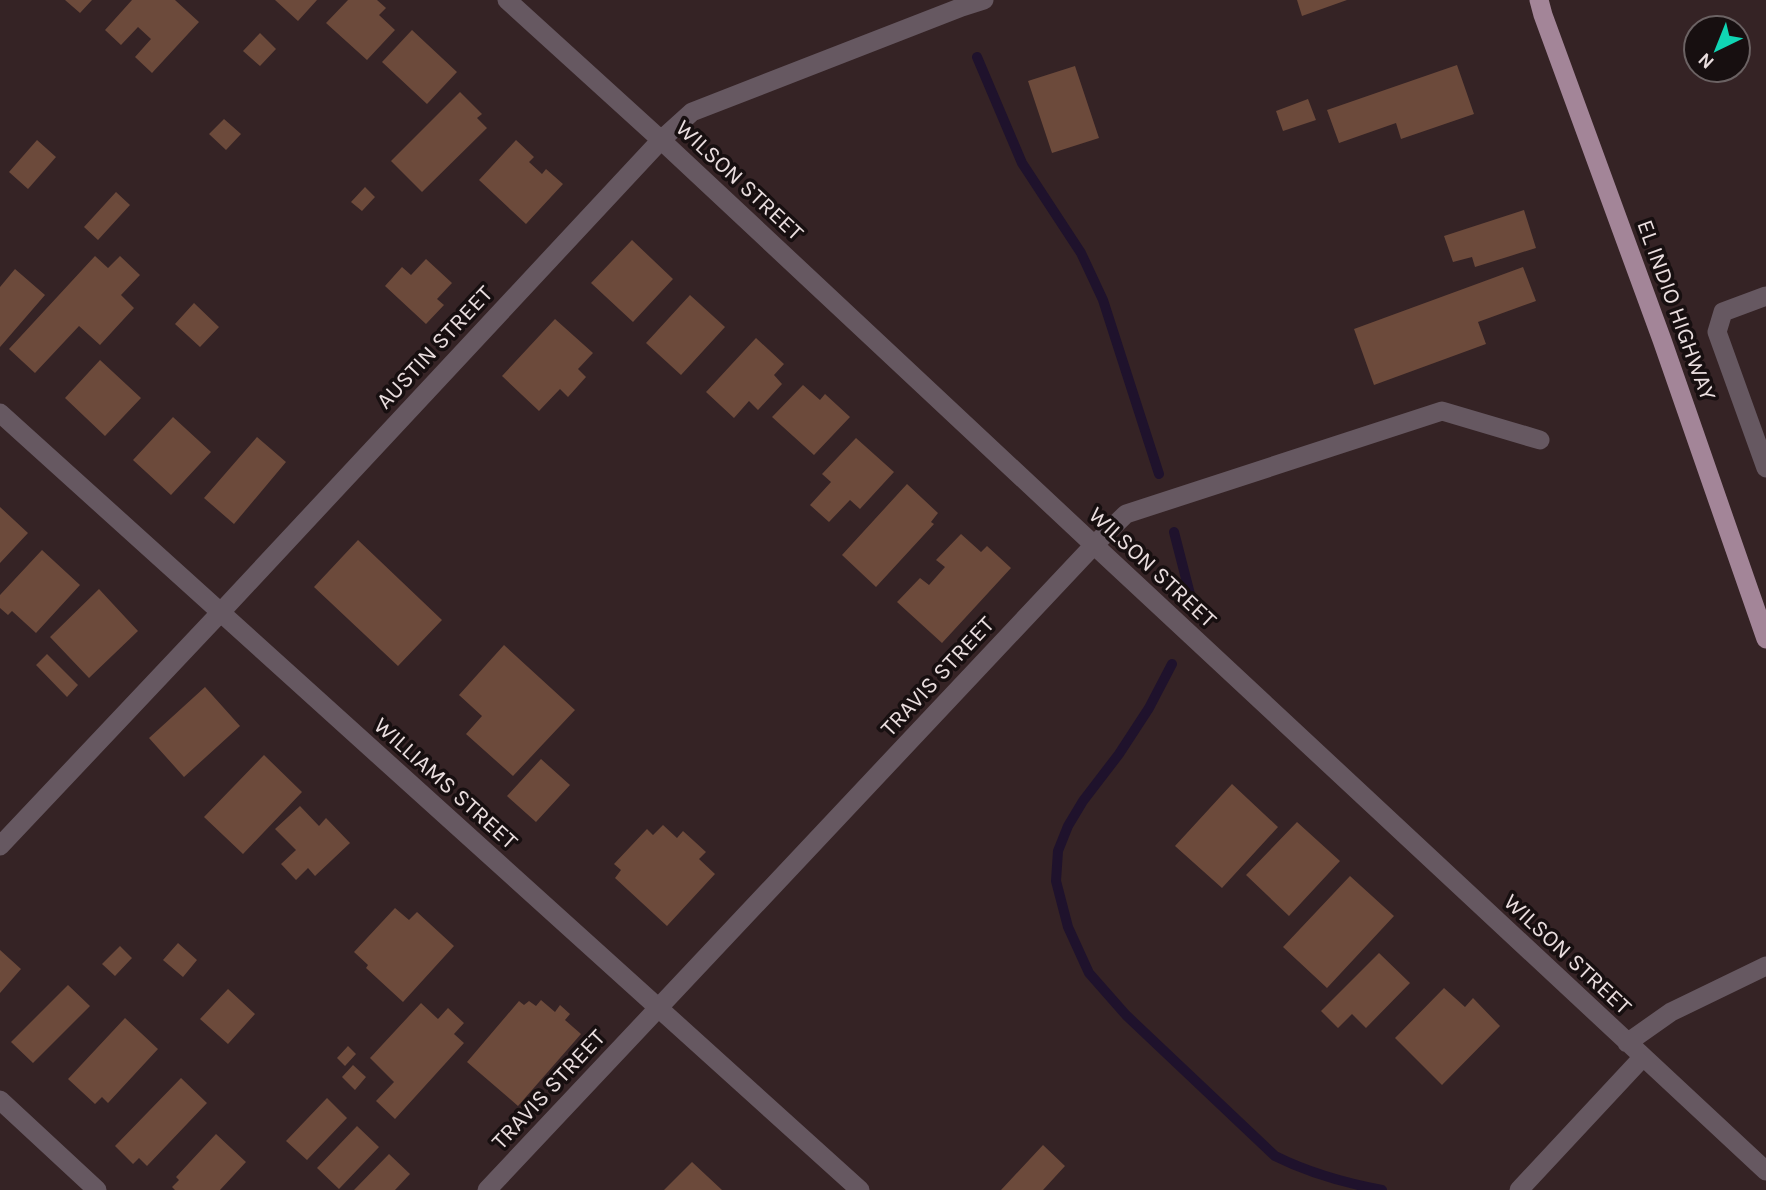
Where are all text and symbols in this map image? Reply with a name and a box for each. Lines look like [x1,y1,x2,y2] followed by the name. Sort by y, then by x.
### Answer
[1682,14,1752,84] north arrow
[1694,48,1719,73] text: N
[670,114,809,247] street label: WILSON STREET
[1631,216,1722,405] street label: EL INDIO HIGHWAY
[371,280,498,414] street label: AUSTIN STREET
[1083,501,1222,634] street label: WILSON STREET
[875,611,1000,742] street label: TRAVIS STREET
[368,712,523,855] street label: WILLIAMS STREET
[1498,888,1637,1021] street label: WILSON STREET
[486,1024,611,1155] street label: TRAVIS STREET

